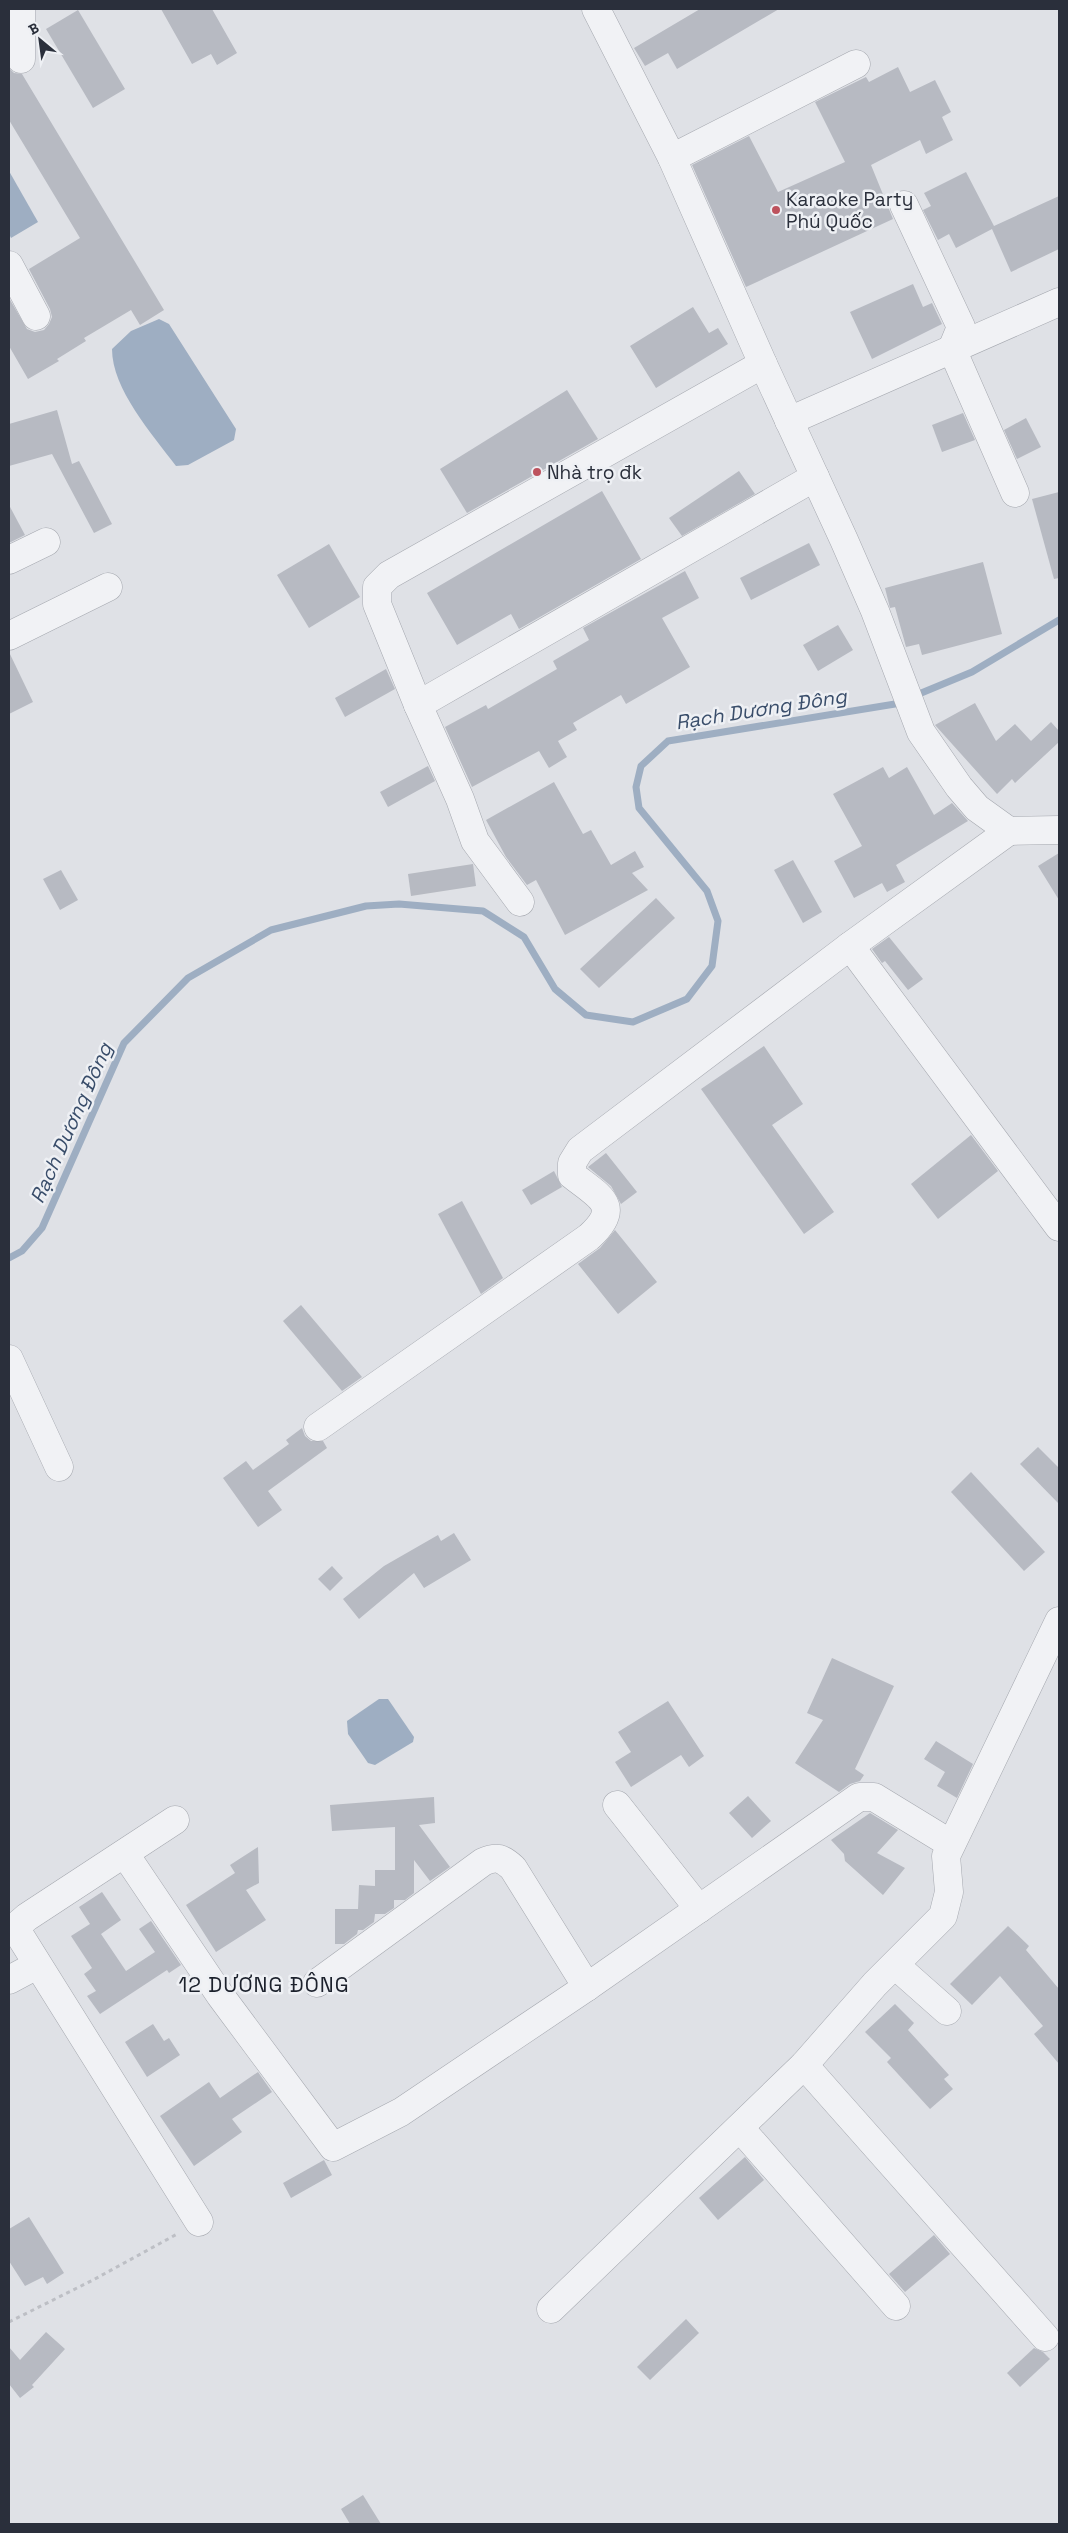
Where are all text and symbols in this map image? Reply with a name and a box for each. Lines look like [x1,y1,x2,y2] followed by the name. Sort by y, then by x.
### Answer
[15,15,65,65] north arrow
[25,19,42,39] text: B
[786,187,913,234] place label: Karaoke Party Phú Quốc
[770,204,782,216] marker: Karaoke Party Phú Quốc
[547,460,642,485] place label: Nhà trọ đk
[531,466,543,478] marker: Nhà trọ đk
[674,682,849,735] water label: Rạch Dương Đông
[24,1038,118,1207] water label: Rạch Dương Đông
[178,1971,350,1998] district label: 12 DƯƠNG ĐÔNG

